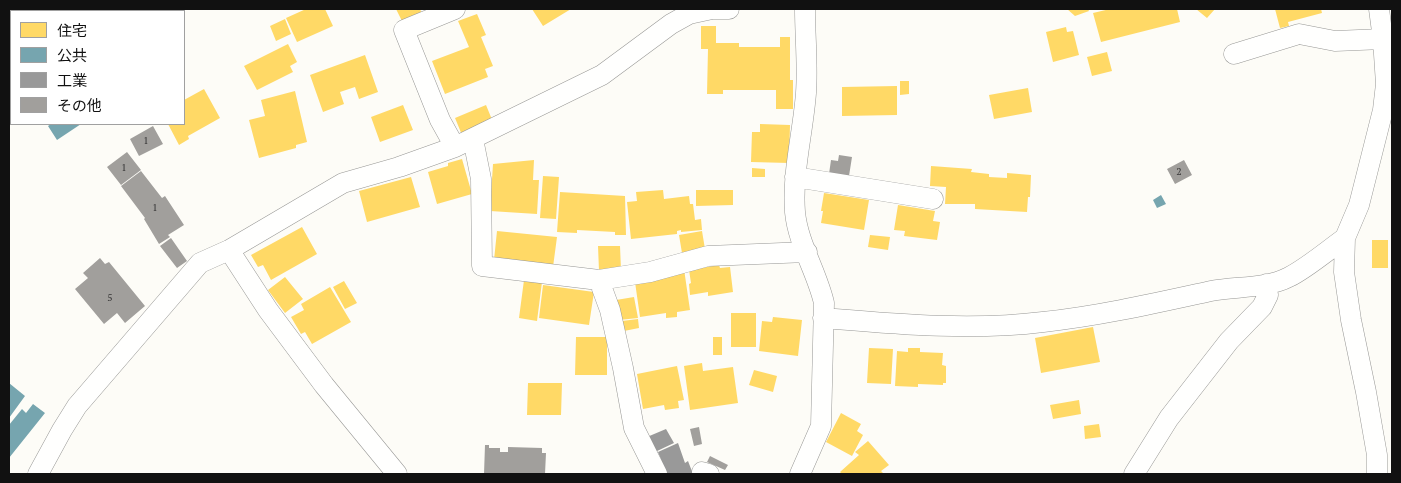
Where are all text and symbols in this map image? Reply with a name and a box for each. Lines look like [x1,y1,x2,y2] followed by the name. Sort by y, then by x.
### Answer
[10,10,185,125] legend
[57,20,87,40] text: 住宅
[57,45,87,65] text: 公共
[57,70,87,90] text: 工業
[57,95,102,115] text: その他
[143,135,149,147] house number: 1
[121,162,127,174] house number: 1
[1176,166,1182,178] house number: 2
[152,202,158,214] house number: 1
[107,292,113,304] house number: 5

